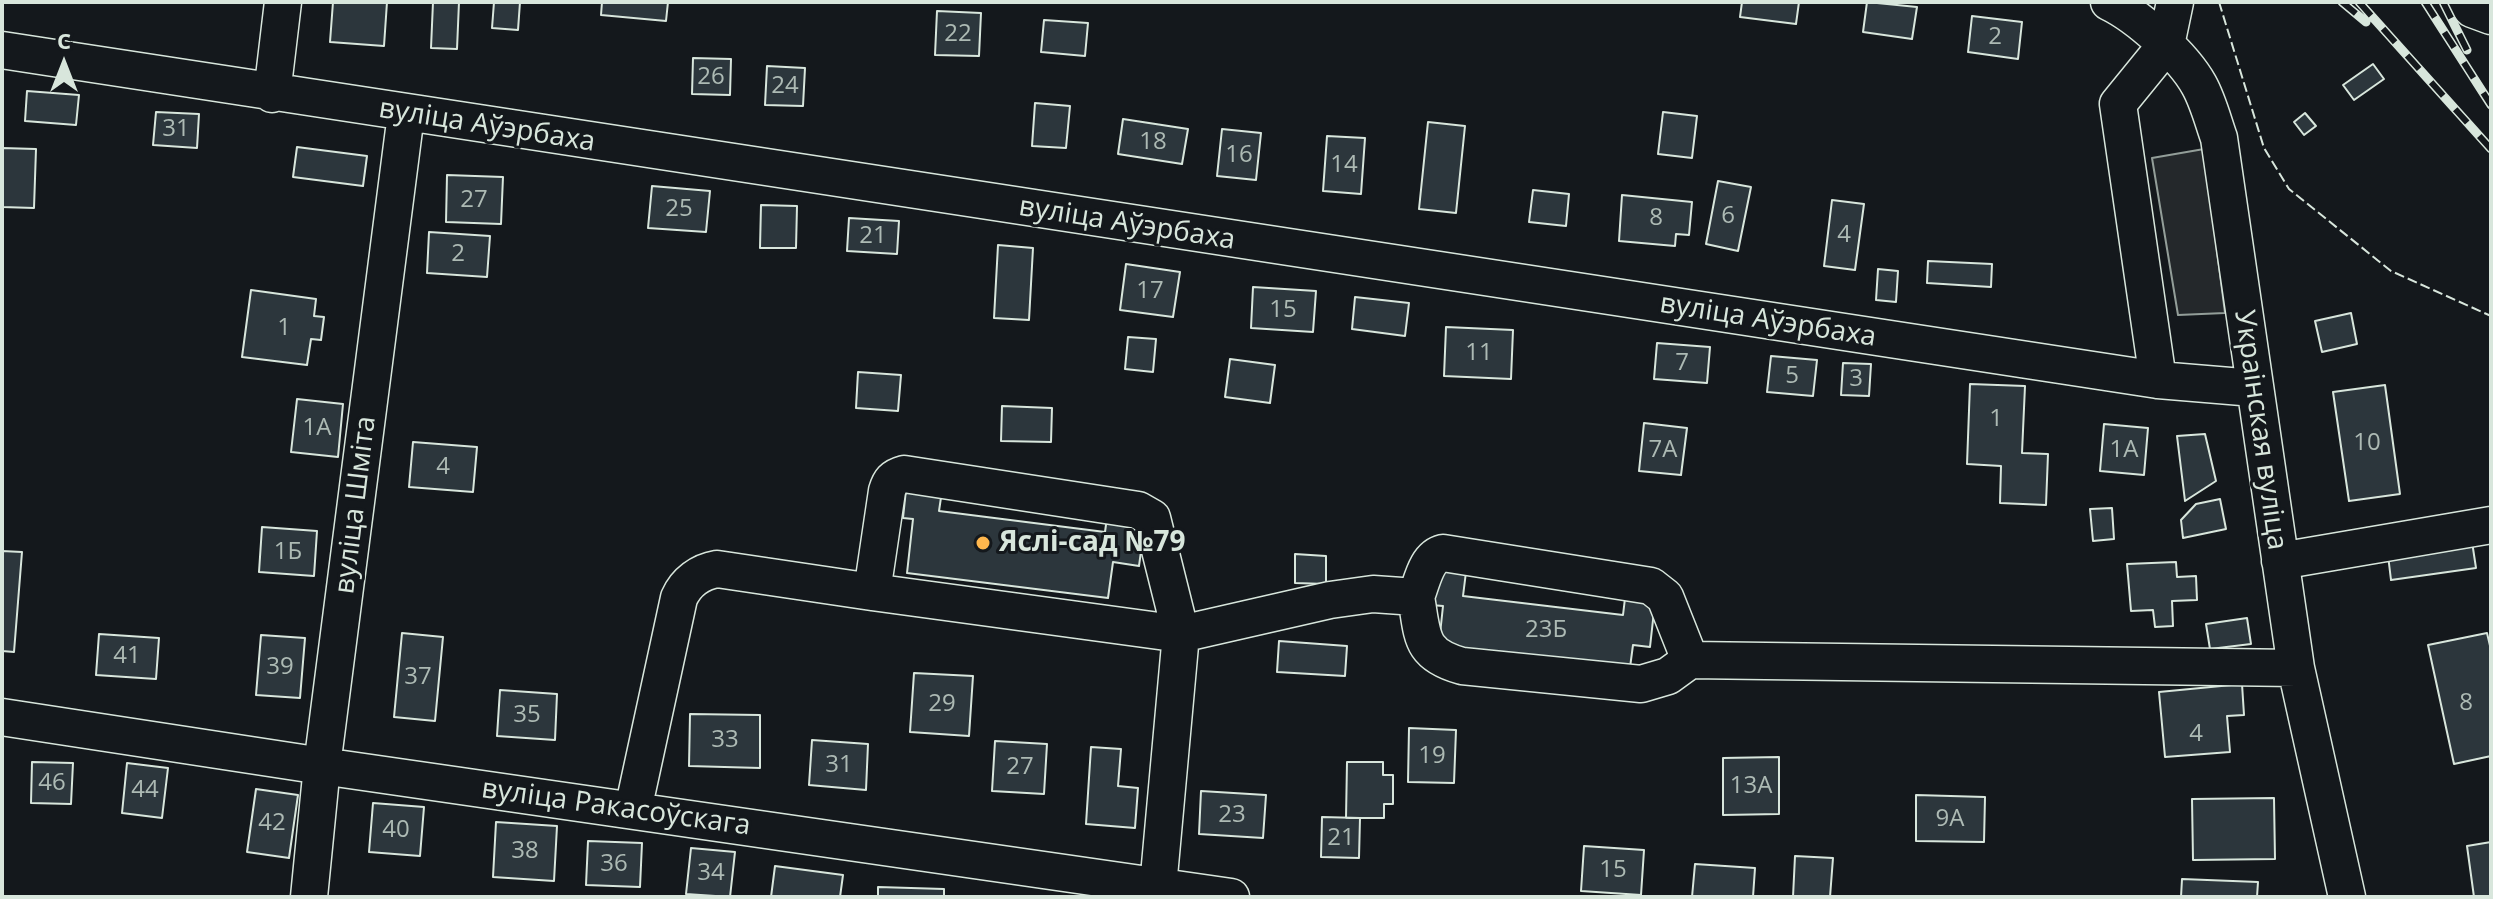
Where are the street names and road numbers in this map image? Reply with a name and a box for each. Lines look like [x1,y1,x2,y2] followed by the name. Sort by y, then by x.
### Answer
[376,92,598,160] street label: вуліца Аўэрбаха
[1016,190,1238,258] street label: вуліца Аўэрбаха
[1657,287,1879,355] street label: вуліца Аўэрбаха
[2227,308,2293,552] street label: Украінская вуліца
[328,414,384,596] street label: вуліца Шміта
[479,772,753,844] street label: вуліца Ракасоўскага

